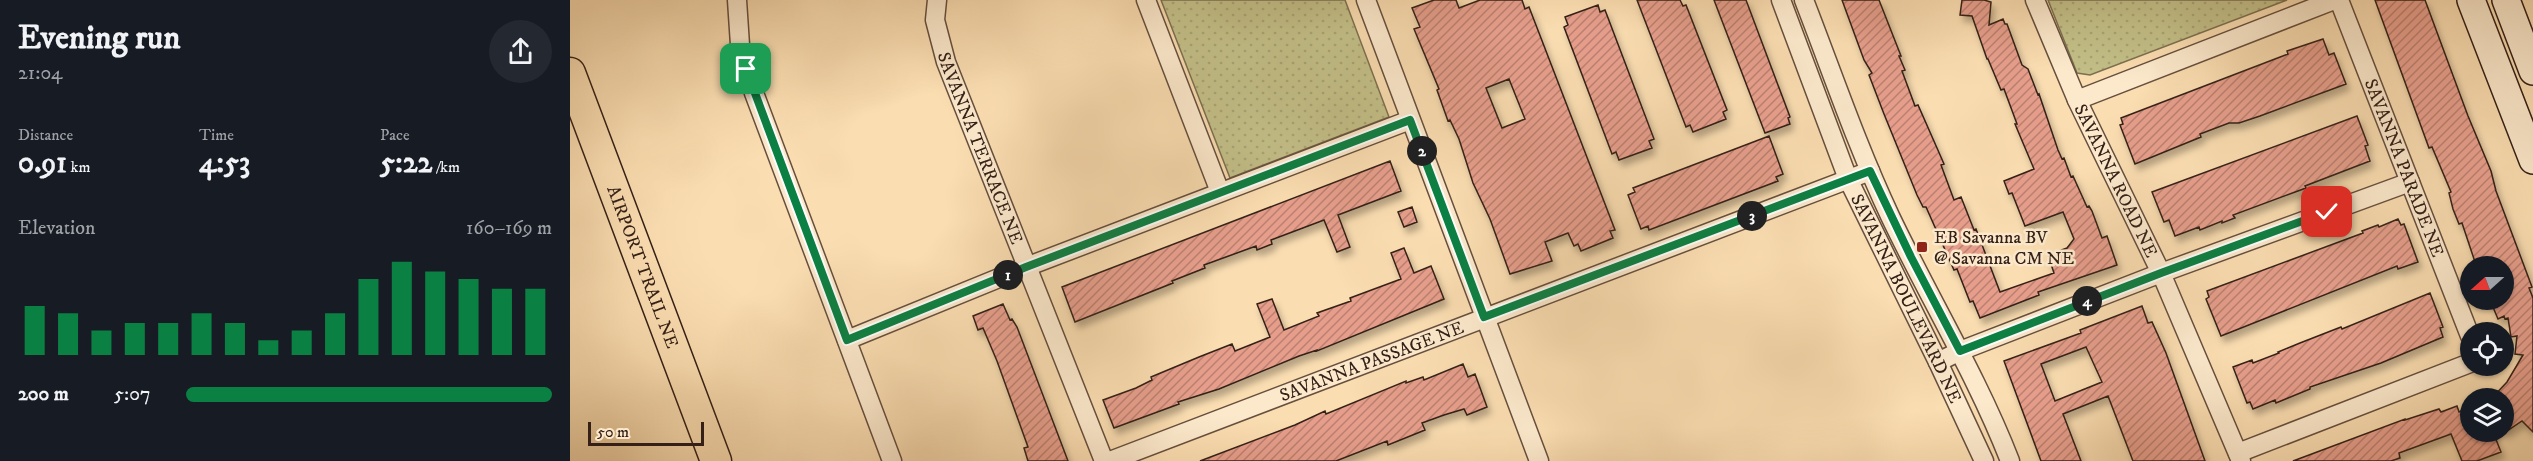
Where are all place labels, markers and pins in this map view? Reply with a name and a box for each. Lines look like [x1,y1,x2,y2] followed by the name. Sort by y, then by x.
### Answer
[720,43,771,94] pin
[1407,136,1437,166] pin: 2
[2301,186,2352,237] pin
[1737,201,1767,231] pin: 3
[1934,227,2074,270] place label: EB Savanna BV @ Savanna CM NE
[1915,240,1929,254] marker: EB Savanna BV @ Savanna CM NE
[993,260,1023,290] pin: 1
[2072,286,2102,316] pin: 4

